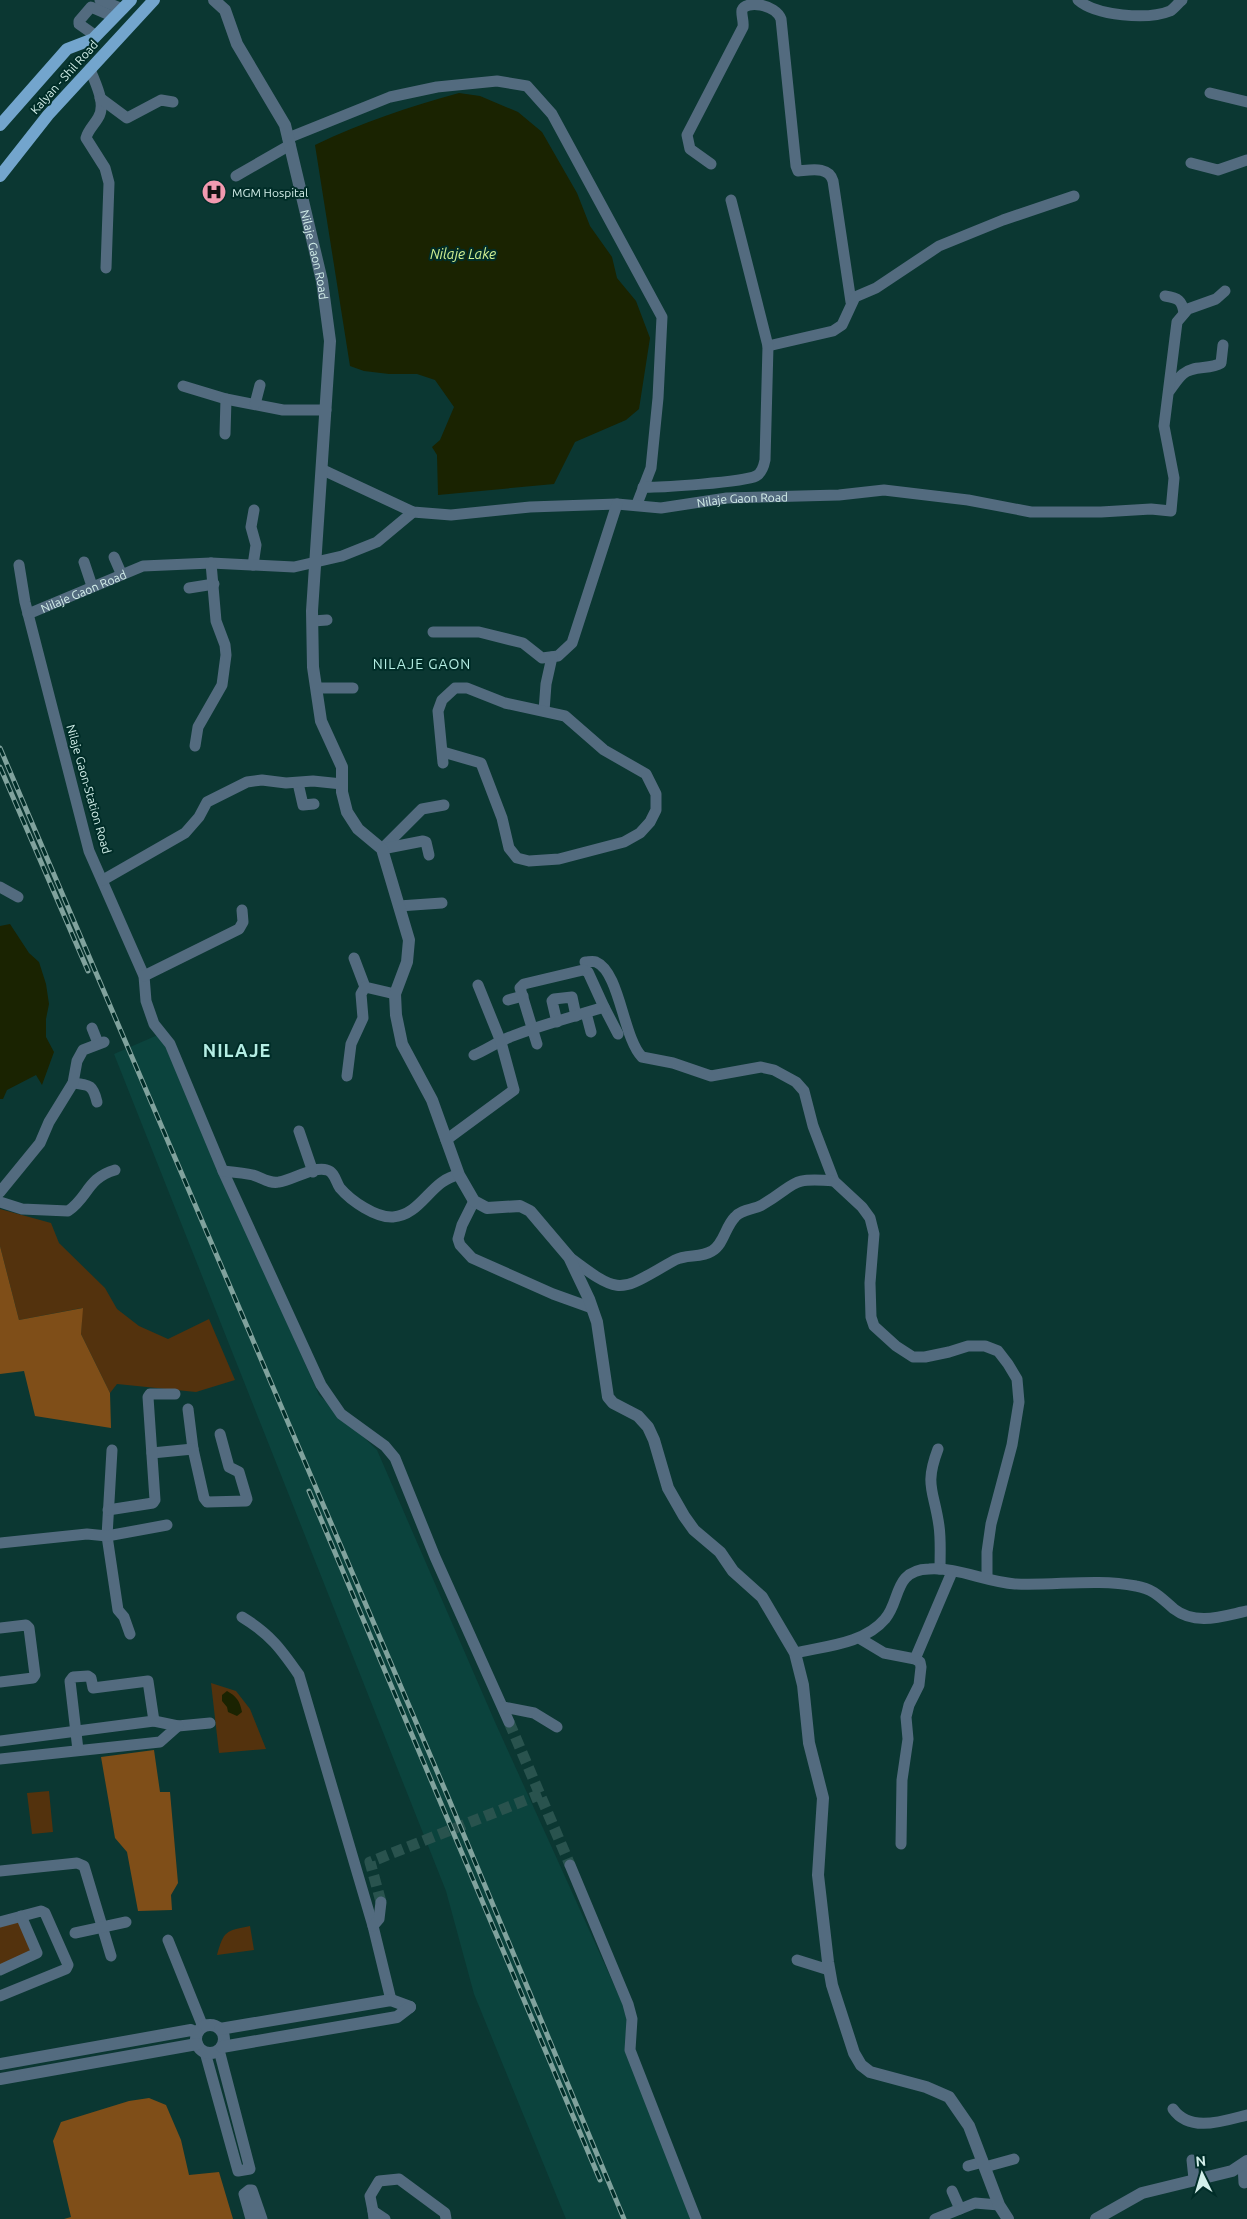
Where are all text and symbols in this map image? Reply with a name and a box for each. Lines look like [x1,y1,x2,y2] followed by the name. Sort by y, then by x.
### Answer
[28,38,100,116] street label: Kalyan - Shil Road
[201,179,227,205] hospital icon: MGM Hospital
[232,186,308,199] place label: MGM Hospital
[299,208,331,300] street label: Nilaje Gaon Road
[430,246,496,262] water label: Nilaje Lake
[696,490,788,509] street label: Nilaje Gaon Road
[39,567,128,615] street label: Nilaje Gaon Road
[373,656,471,672] district label: NILAJE GAON
[64,723,114,855] street label: Nilaje Gaon-Station Road
[203,1040,271,1060] district label: NILAJE
[1177,2149,1227,2199] north arrow
[1195,2153,1207,2169] text: N

